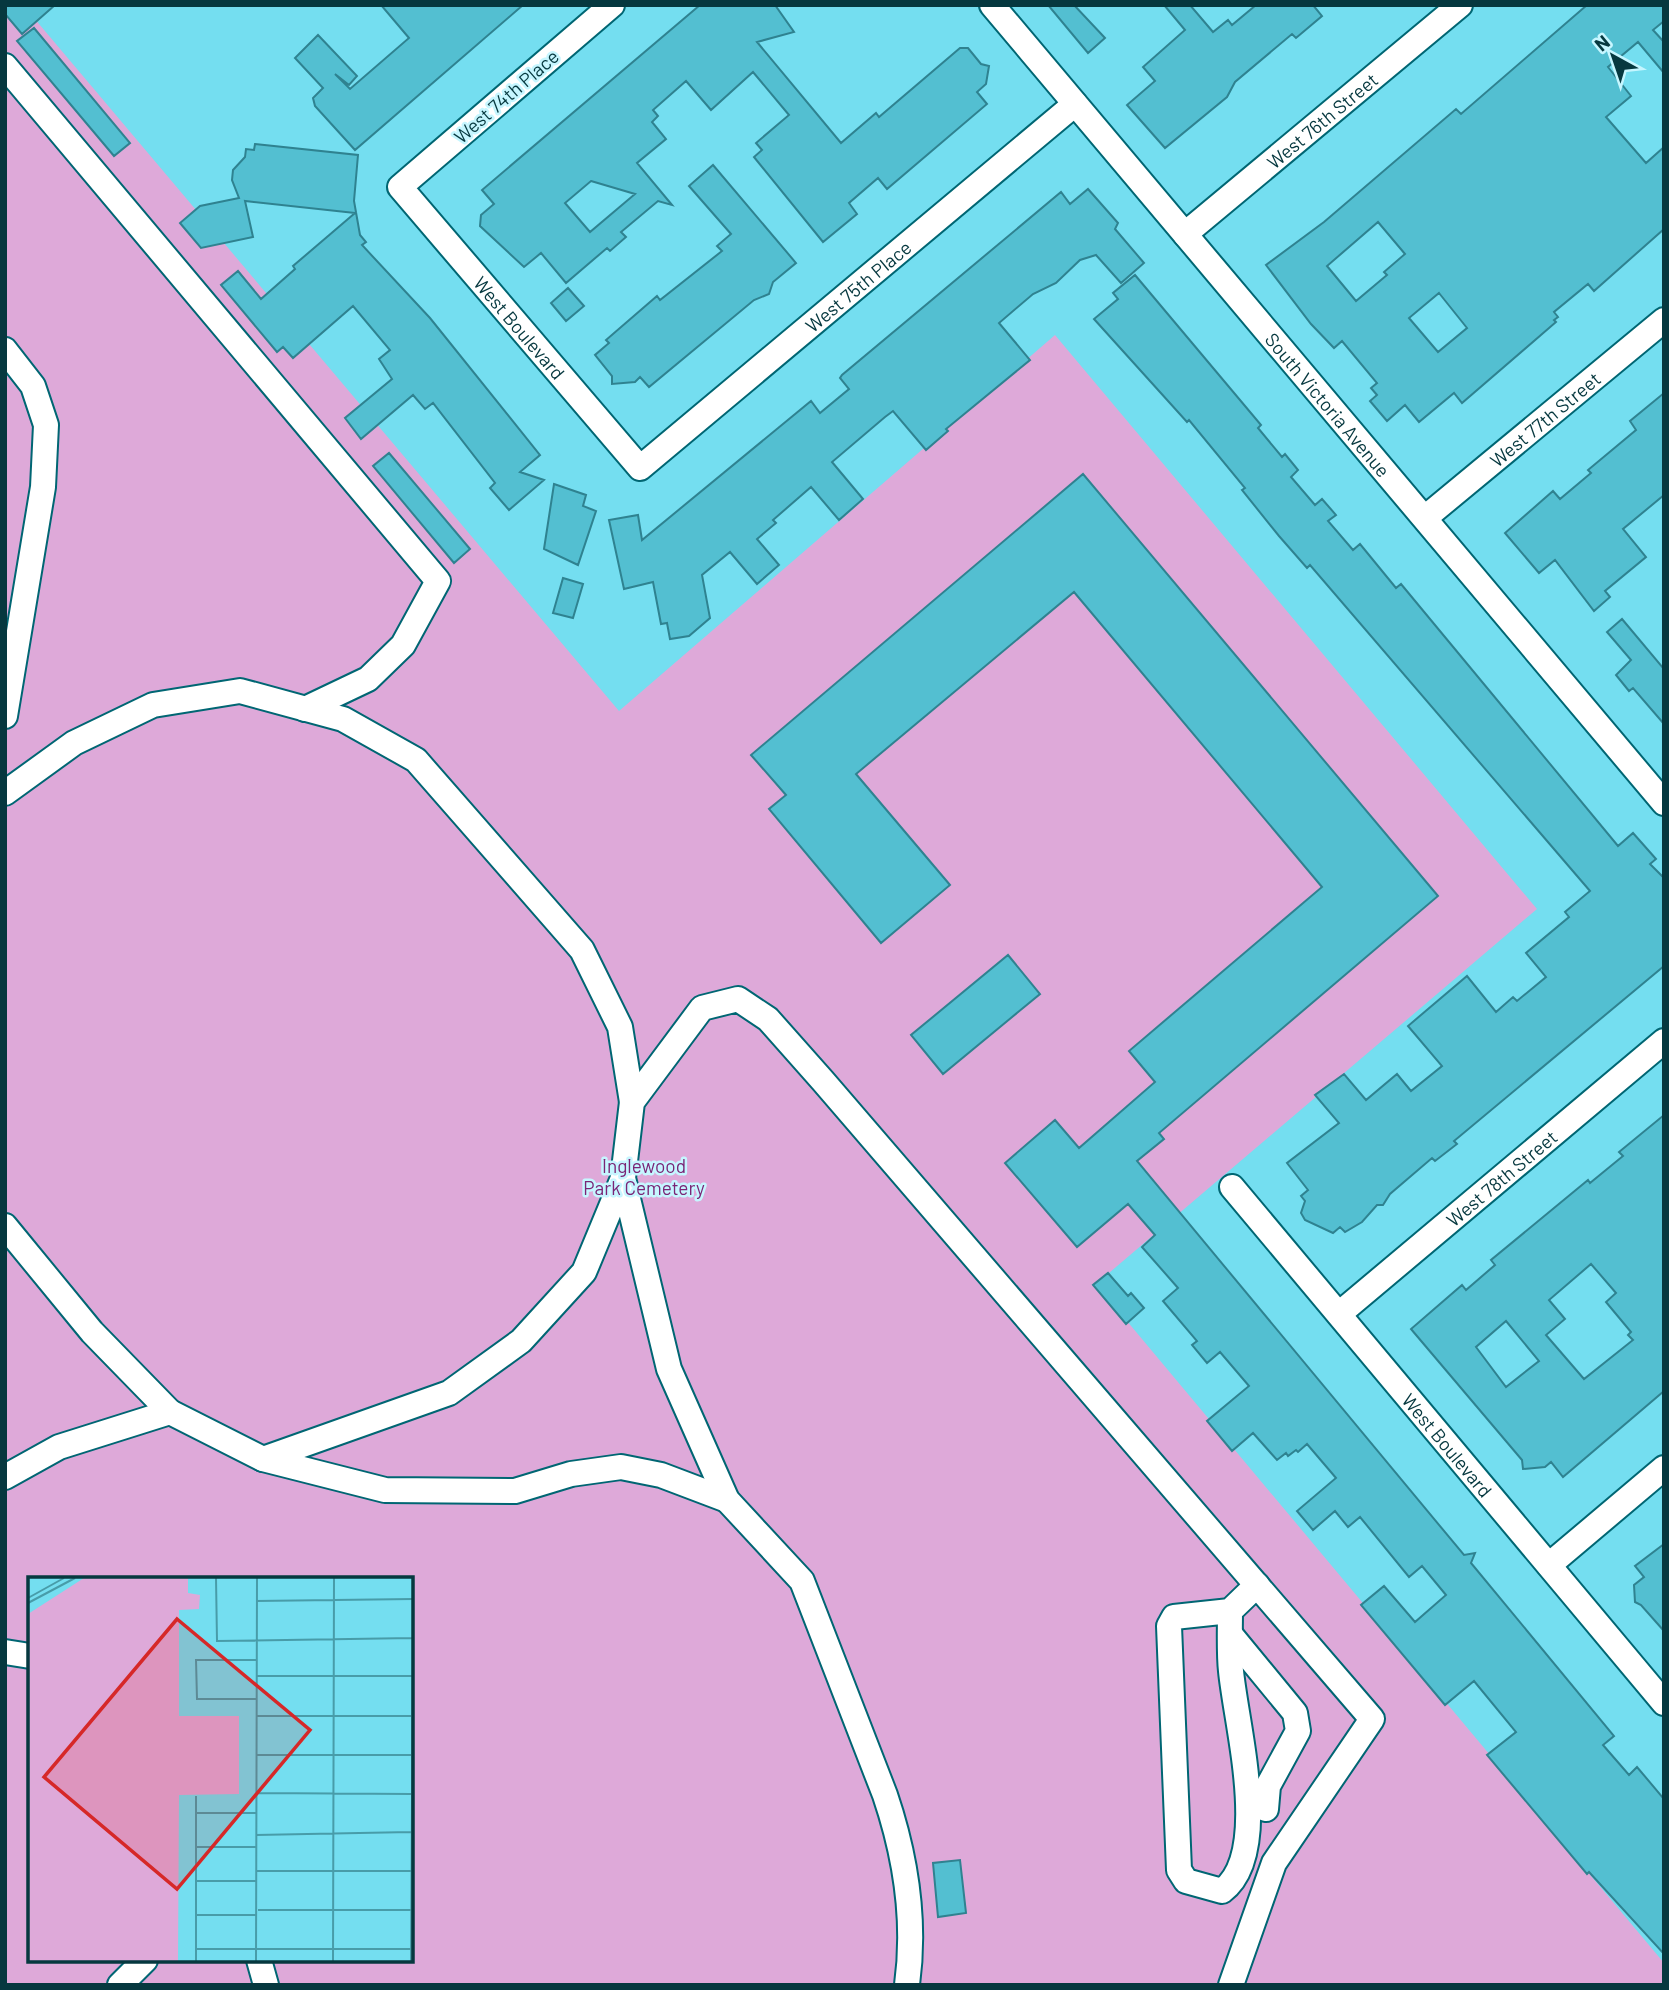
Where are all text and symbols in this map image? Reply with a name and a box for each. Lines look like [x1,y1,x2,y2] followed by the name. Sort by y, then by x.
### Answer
[1578,21,1648,91] north arrow
[1590,30,1614,55] text: N
[449,44,563,148] street label: West 74th Place
[1262,67,1382,173] street label: West 76th Street
[800,235,915,336] street label: West 75th Place
[470,271,570,384] street label: West Boulevard
[1261,328,1395,481] street label: South Victoria Avenue
[1485,366,1605,471] street label: West 77th Street
[1441,1125,1561,1231] street label: West 78th Street
[583,1154,705,1199] park label: Inglewood Park Cemetery
[1398,1388,1498,1501] street label: West Boulevard
[28,1577,413,1962] inset map

